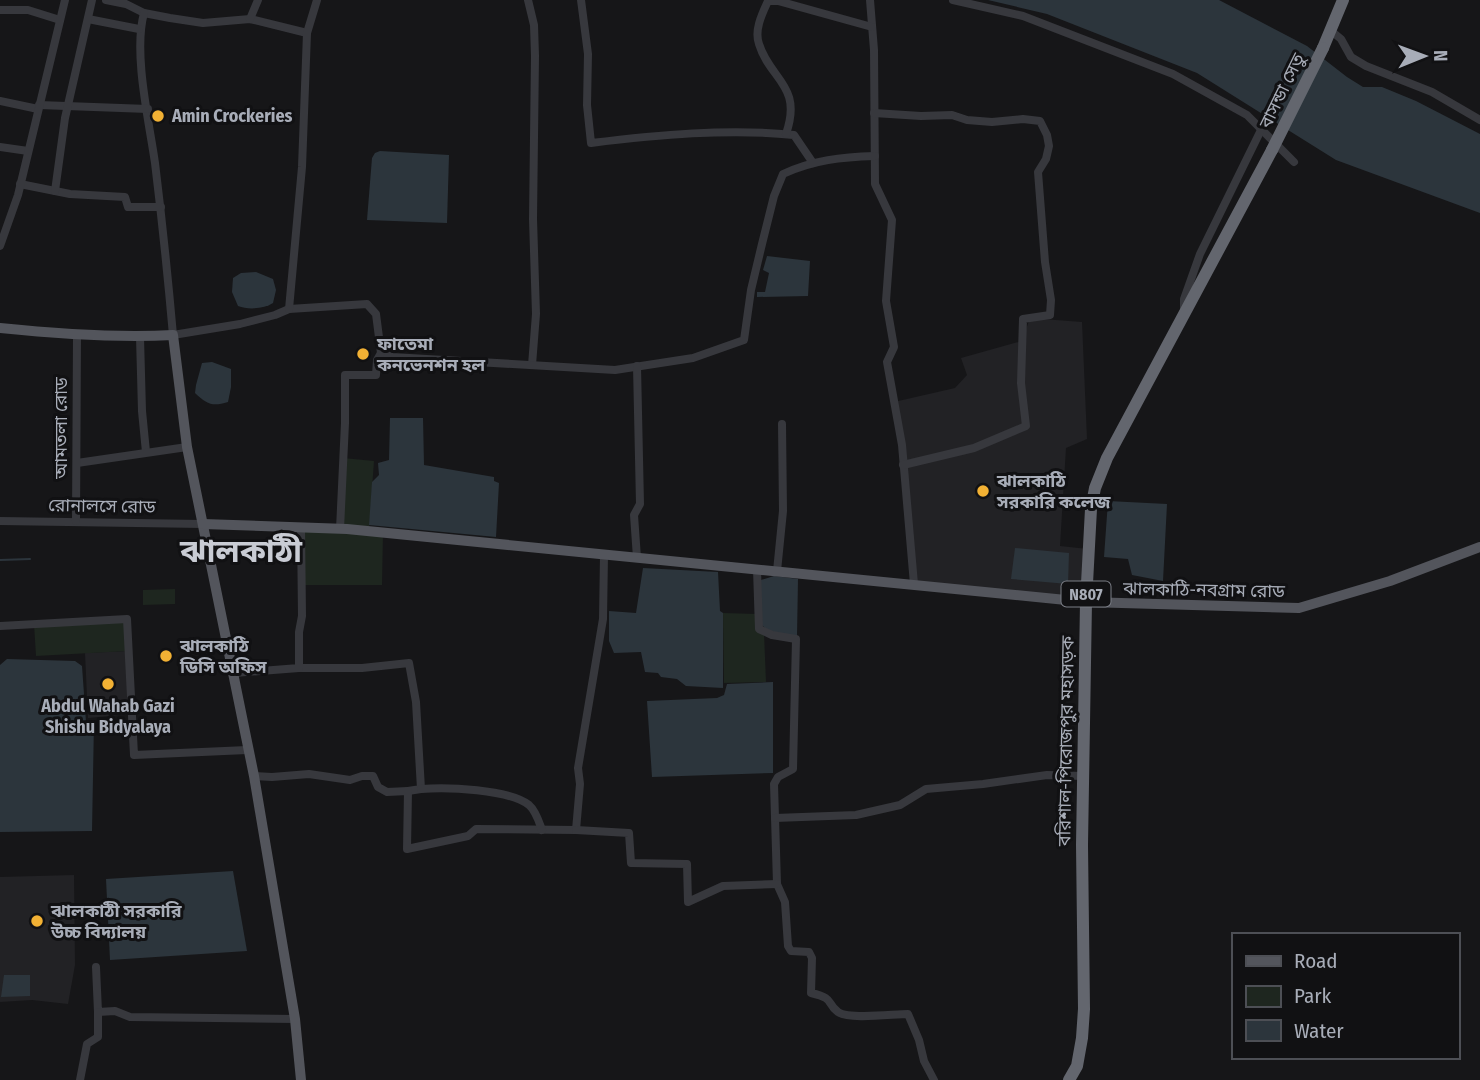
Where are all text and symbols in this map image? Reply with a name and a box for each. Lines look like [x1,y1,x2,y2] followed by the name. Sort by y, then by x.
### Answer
[1389,21,1459,91] north arrow
[1254,50,1310,133] street label: বাসন্ডা সেতু
[1429,50,1452,62] text: N
[171,105,293,127] place label: Amin Crockeries
[150,108,166,124] marker: Amin Crockeries
[376,333,486,376] place label: ফাতেমা কনভেনশন হল
[355,346,371,362] marker: ফাতেমা কনভেনশন হল
[50,377,72,480] street label: আমতলা রোড
[996,470,1111,513] place label: ঝালকাঠি সরকারি কলেজ
[975,483,991,499] marker: ঝালকাঠি সরকারি কলেজ
[48,494,156,518] street label: রোনালসে রোড
[179,532,303,570] district label: ঝালকাঠী
[1122,578,1285,602] street label: ঝালকাঠি-নবগ্রাম রোড
[1062,582,1110,607] road number: N807
[179,635,267,678] place label: ঝালকাঠি ডিসি অফিস
[1053,635,1079,847] street label: বরিশাল-পিরোজপুর মহাসড়ক
[158,648,174,664] marker: ঝালকাঠি ডিসি অফিস
[100,676,116,692] marker: Abdul Wahab Gazi Shishu Bidyalaya
[40,695,175,738] place label: Abdul Wahab Gazi Shishu Bidyalaya
[50,900,183,943] place label: ঝালকাঠী সরকারি উচ্চ বিদ্যালয়
[29,913,45,929] marker: ঝালকাঠী সরকারি উচ্চ বিদ্যালয়
[1232,933,1459,1059] legend
[1294,948,1338,974] text: Road
[1294,983,1332,1009] text: Park
[1294,1018,1344,1044] text: Water

